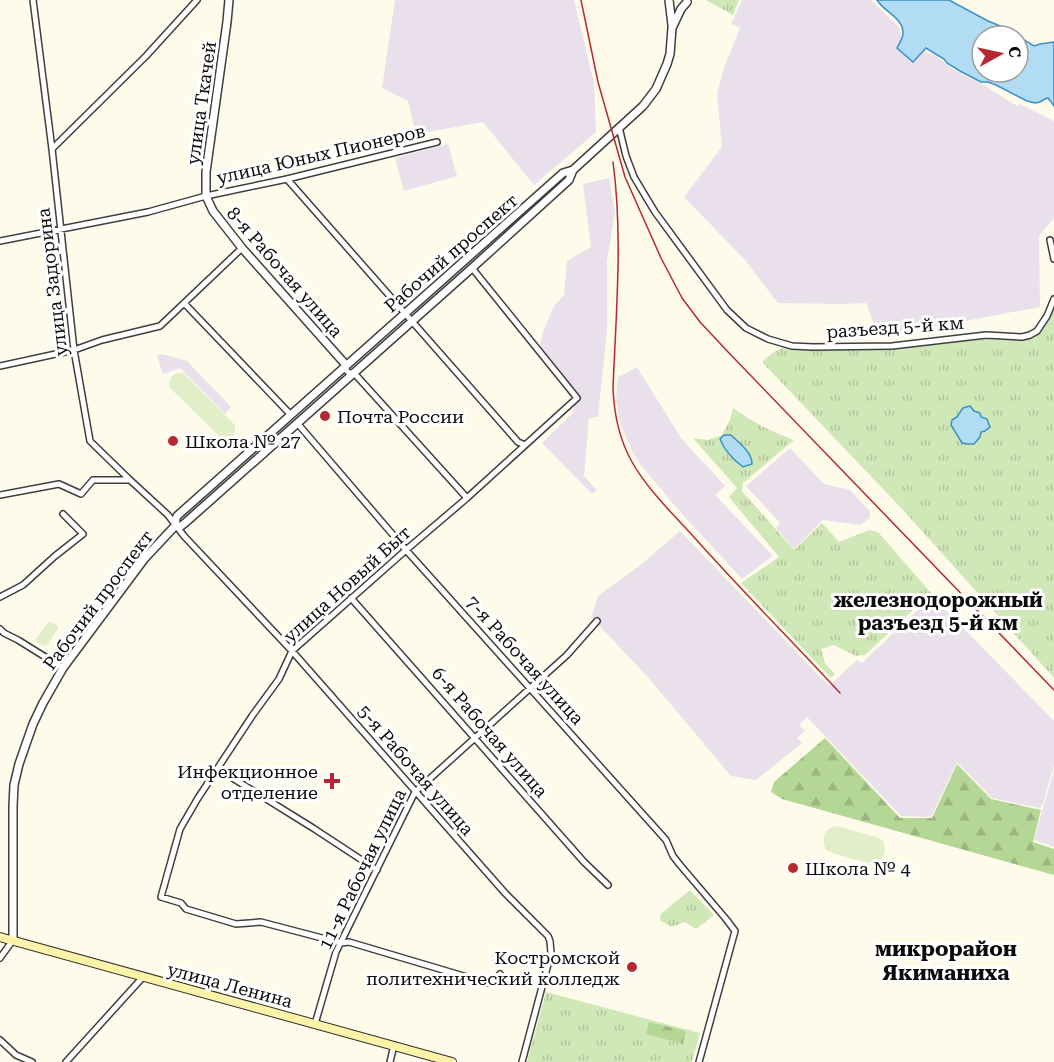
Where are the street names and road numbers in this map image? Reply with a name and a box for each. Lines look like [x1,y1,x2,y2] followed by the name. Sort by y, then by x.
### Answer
[182,40,220,166] street label: улица Ткачей
[215,120,427,188] street label: улица Юных Пионеров
[380,190,522,316] street label: Рабочий проспект
[223,202,348,342] street label: 8-я Рабочая улица
[32,207,71,357] street label: улица Задорина
[825,312,965,342] street label: разъезд 5-й км
[279,521,415,647] street label: улица Новый Быт
[39,526,157,674] street label: Рабочий проспект
[462,591,588,729] street label: 7-я Рабочая улица
[428,662,553,802] street label: 6-я Рабочая улица
[354,700,479,840] street label: 5-я Рабочая улица
[314,785,410,953] street label: 11-я Рабочая улица
[165,958,295,1012] street label: улица Ленина

